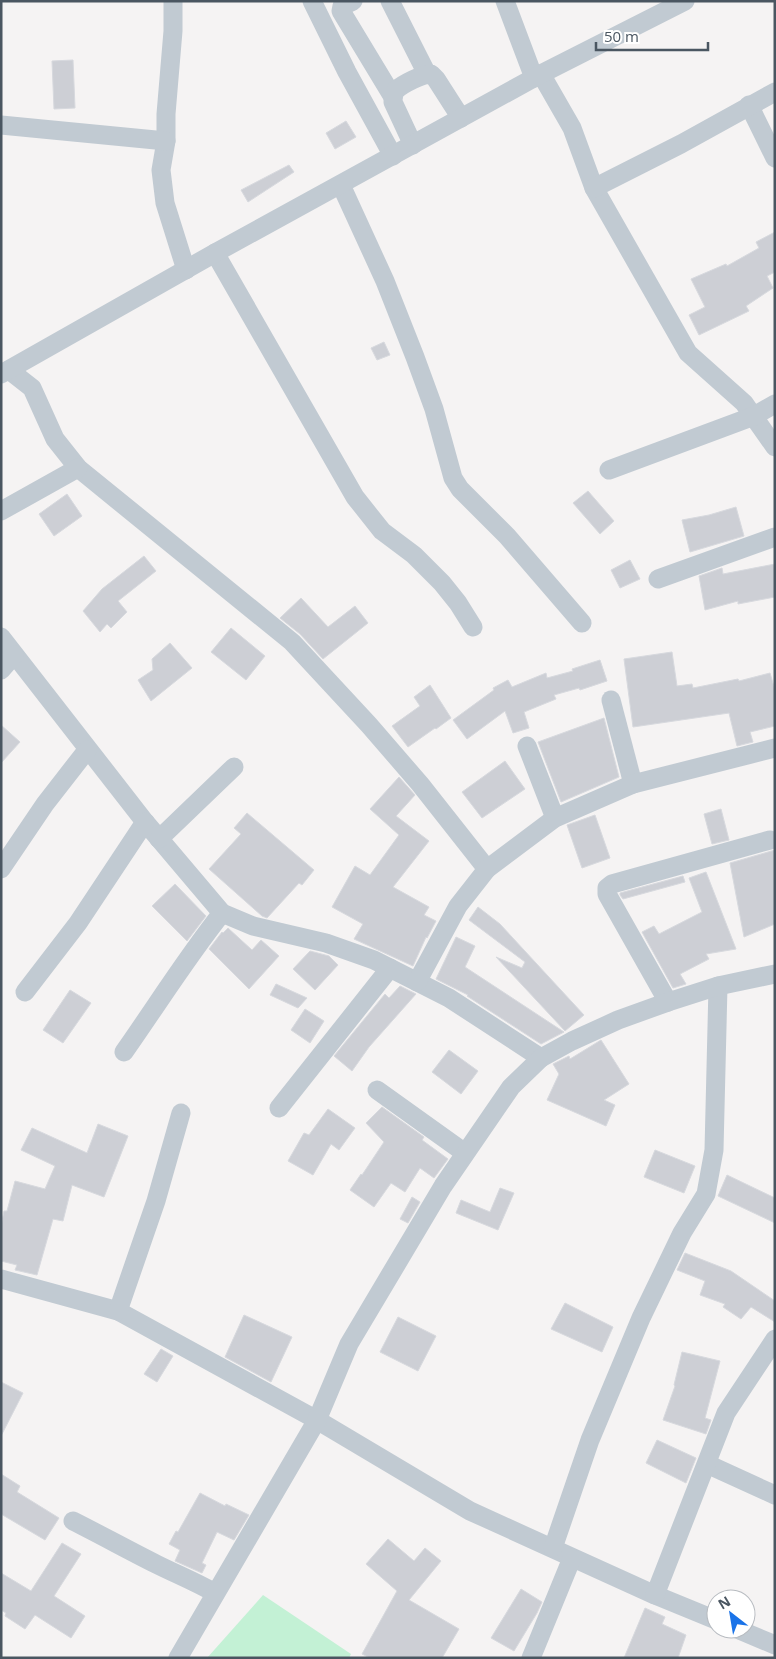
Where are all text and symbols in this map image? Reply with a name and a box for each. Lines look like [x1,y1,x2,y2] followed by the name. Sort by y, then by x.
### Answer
[596,20,708,52] scale bar
[604,26,639,46] text: 50 m
[706,1589,756,1639] north arrow
[714,1591,734,1614] text: N

